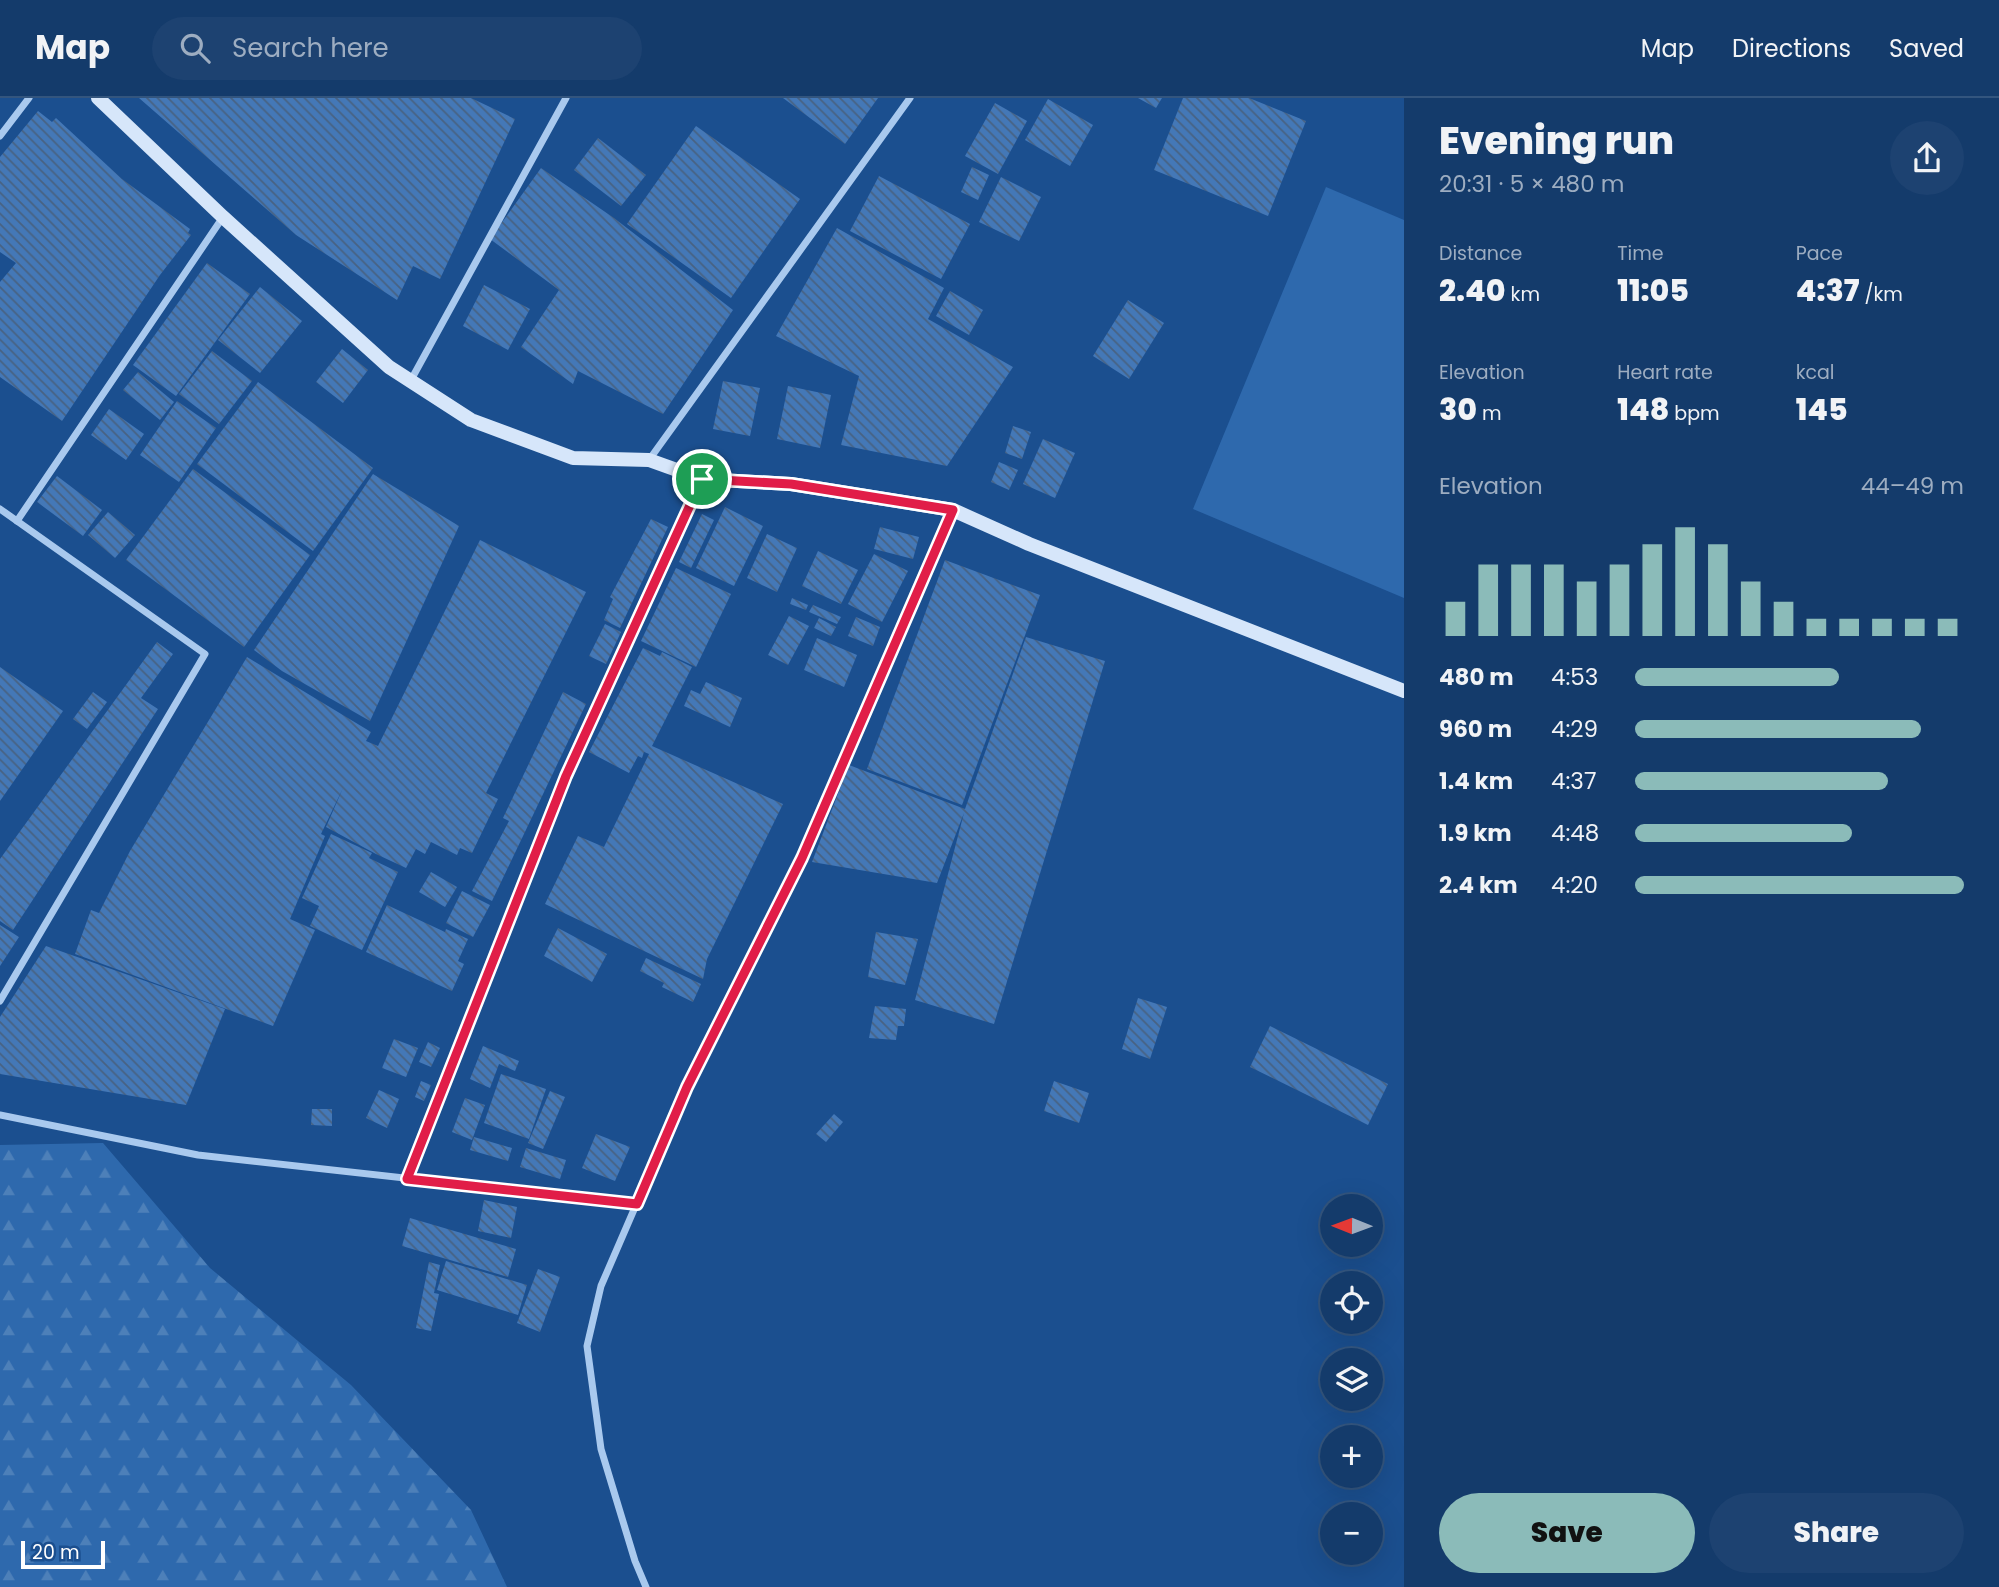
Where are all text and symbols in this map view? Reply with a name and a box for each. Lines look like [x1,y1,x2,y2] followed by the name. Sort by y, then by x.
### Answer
[152,17,642,80] search box
[35,24,110,71] text: Map
[176,29,214,67] icon: search
[232,30,389,66] text: Search here
[1641,32,1694,65] text: Map
[1732,32,1851,65] text: Directions
[1889,32,1964,65] text: Saved
[1439,114,1674,167] text: Evening run
[1890,121,1964,195] button: share
[1439,168,1624,200] text: 20:31 · 5 × 480 m
[1439,240,1522,267] text: Distance
[1617,240,1664,267] text: Time
[1796,240,1843,267] text: Pace
[1439,269,1506,312] text: 2.40
[1617,269,1689,312] text: 11:05
[1796,269,1859,312] text: 4:37
[1506,281,1540,308] text: km
[1859,281,1903,308] text: /km
[1439,359,1525,386] text: Elevation
[1617,359,1713,386] text: Heart rate
[1796,359,1835,386] text: kcal
[1439,388,1477,431] text: 30
[1617,388,1669,431] text: 148
[1796,388,1848,431] text: 145
[1477,400,1502,427] text: m
[1669,400,1720,427] text: bpm
[672,449,732,509] pin
[683,460,721,498] icon: arrive
[1439,470,1543,502] text: Elevation
[1861,470,1964,502] text: 44–49 m
[1439,661,1514,693] text: 480 m
[1551,661,1598,693] text: 4:53
[1439,713,1512,745] text: 960 m
[1551,713,1598,745] text: 4:29
[1439,765,1513,797] text: 1.4 km
[1551,765,1596,797] text: 4:37
[1439,817,1512,849] text: 1.9 km
[1551,817,1599,849] text: 4:48
[1439,869,1518,901] text: 2.4 km
[1551,869,1598,901] text: 4:20
[1320,1194,1382,1256] north arrow
[1320,1194,1383,1565] map controls
[1320,1271,1383,1334] button: locate
[1320,1348,1383,1411] button: layers
[1320,1425,1383,1488] button: +
[1439,1493,1695,1573] button: Save
[1709,1493,1964,1573] button: Share
[1320,1502,1383,1565] button: −
[21,1538,105,1570] scale bar
[32,1539,80,1566] text: 20 m

